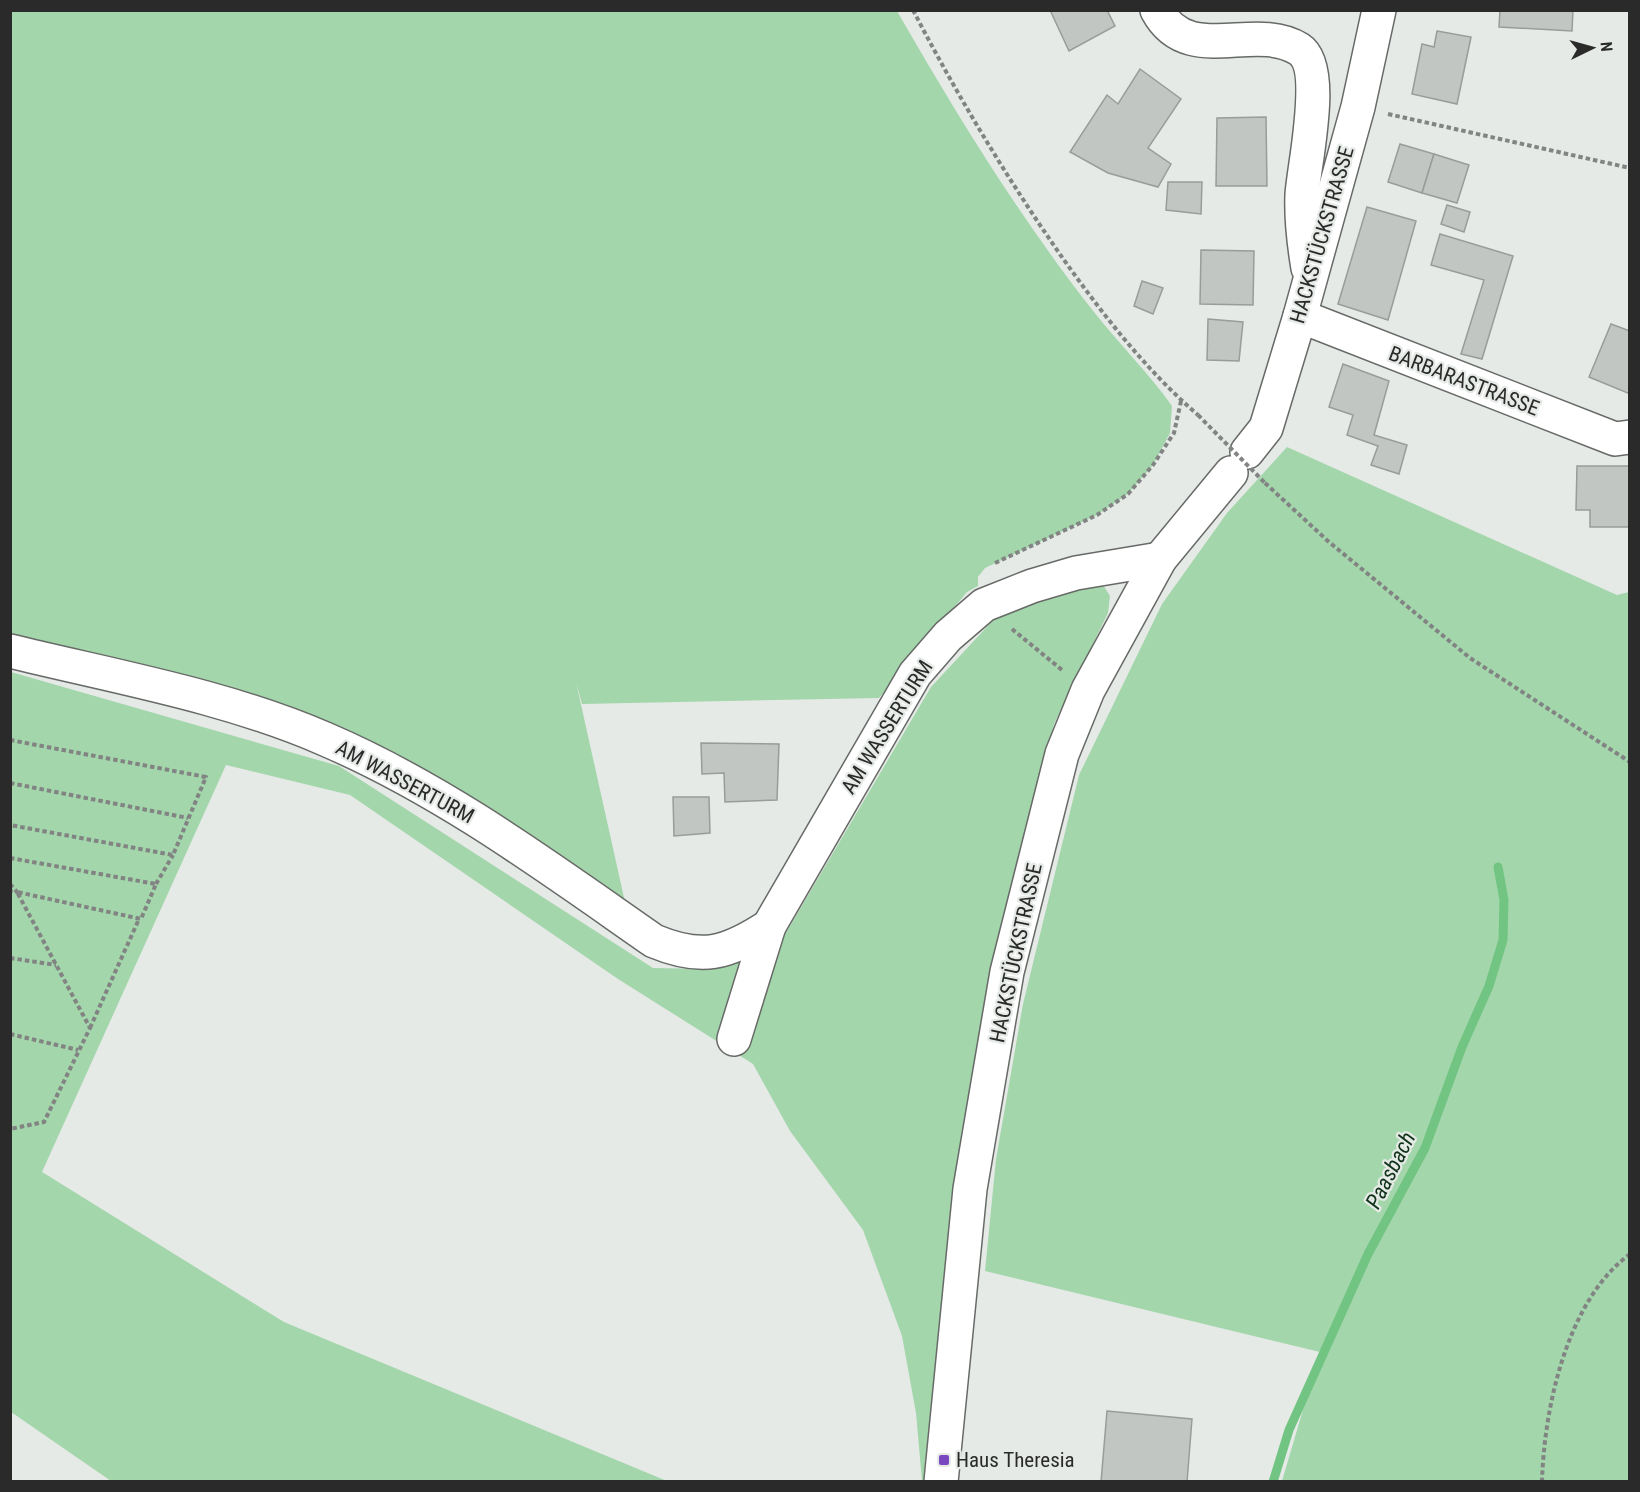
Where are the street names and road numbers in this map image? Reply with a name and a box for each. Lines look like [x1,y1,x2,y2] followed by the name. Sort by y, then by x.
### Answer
[1285,144,1359,326] street label: HACKSTÜCKSTRASSE
[1386,341,1542,421] street label: BARBARASTRASSE
[836,656,938,798] street label: AM WASSERTURM
[332,736,478,828] street label: AM WASSERTURM
[985,861,1047,1045] street label: HACKSTÜCKSTRASSE

